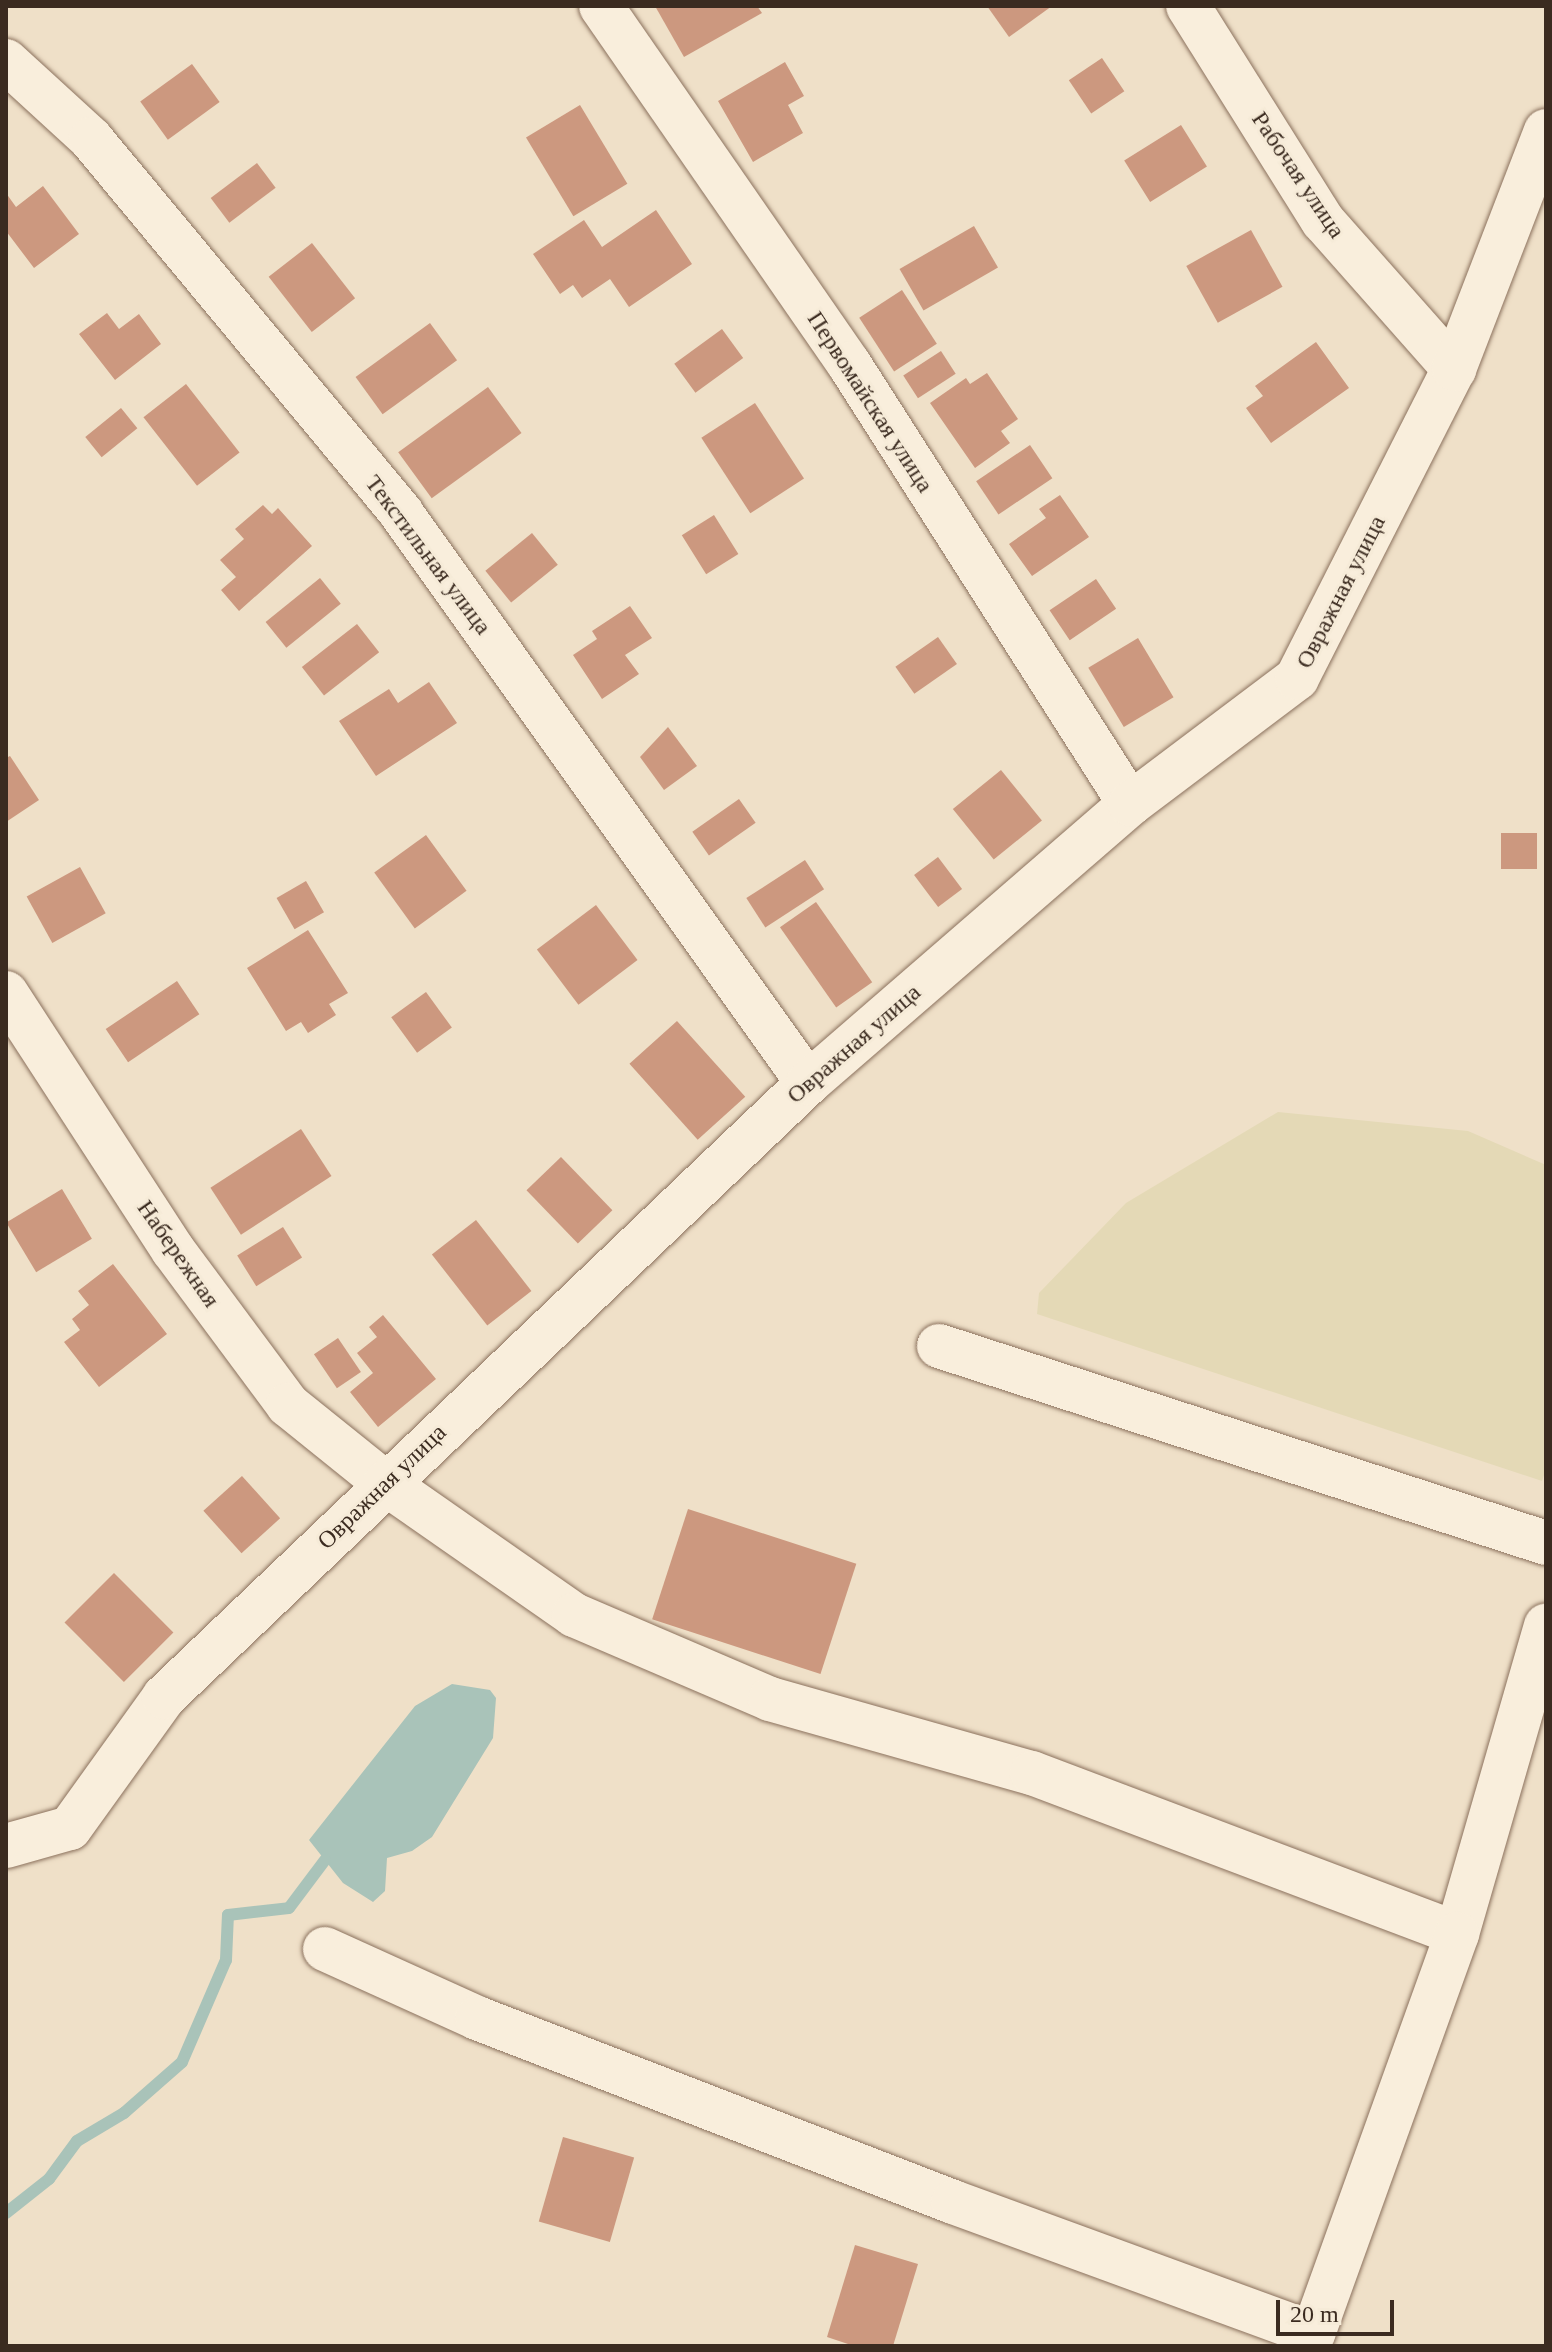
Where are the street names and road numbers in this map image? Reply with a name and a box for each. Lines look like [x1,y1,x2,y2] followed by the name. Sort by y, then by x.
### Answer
[1245,106,1351,244] street label: Рабочая улица
[801,306,939,498] street label: Первомайская улица
[359,470,497,640] street label: Текстильная улица
[1290,511,1392,673] street label: Овражная улица
[781,978,927,1110] street label: Овражная улица
[131,1195,225,1313] street label: Набережная
[312,1418,452,1556] street label: Овражная улица

